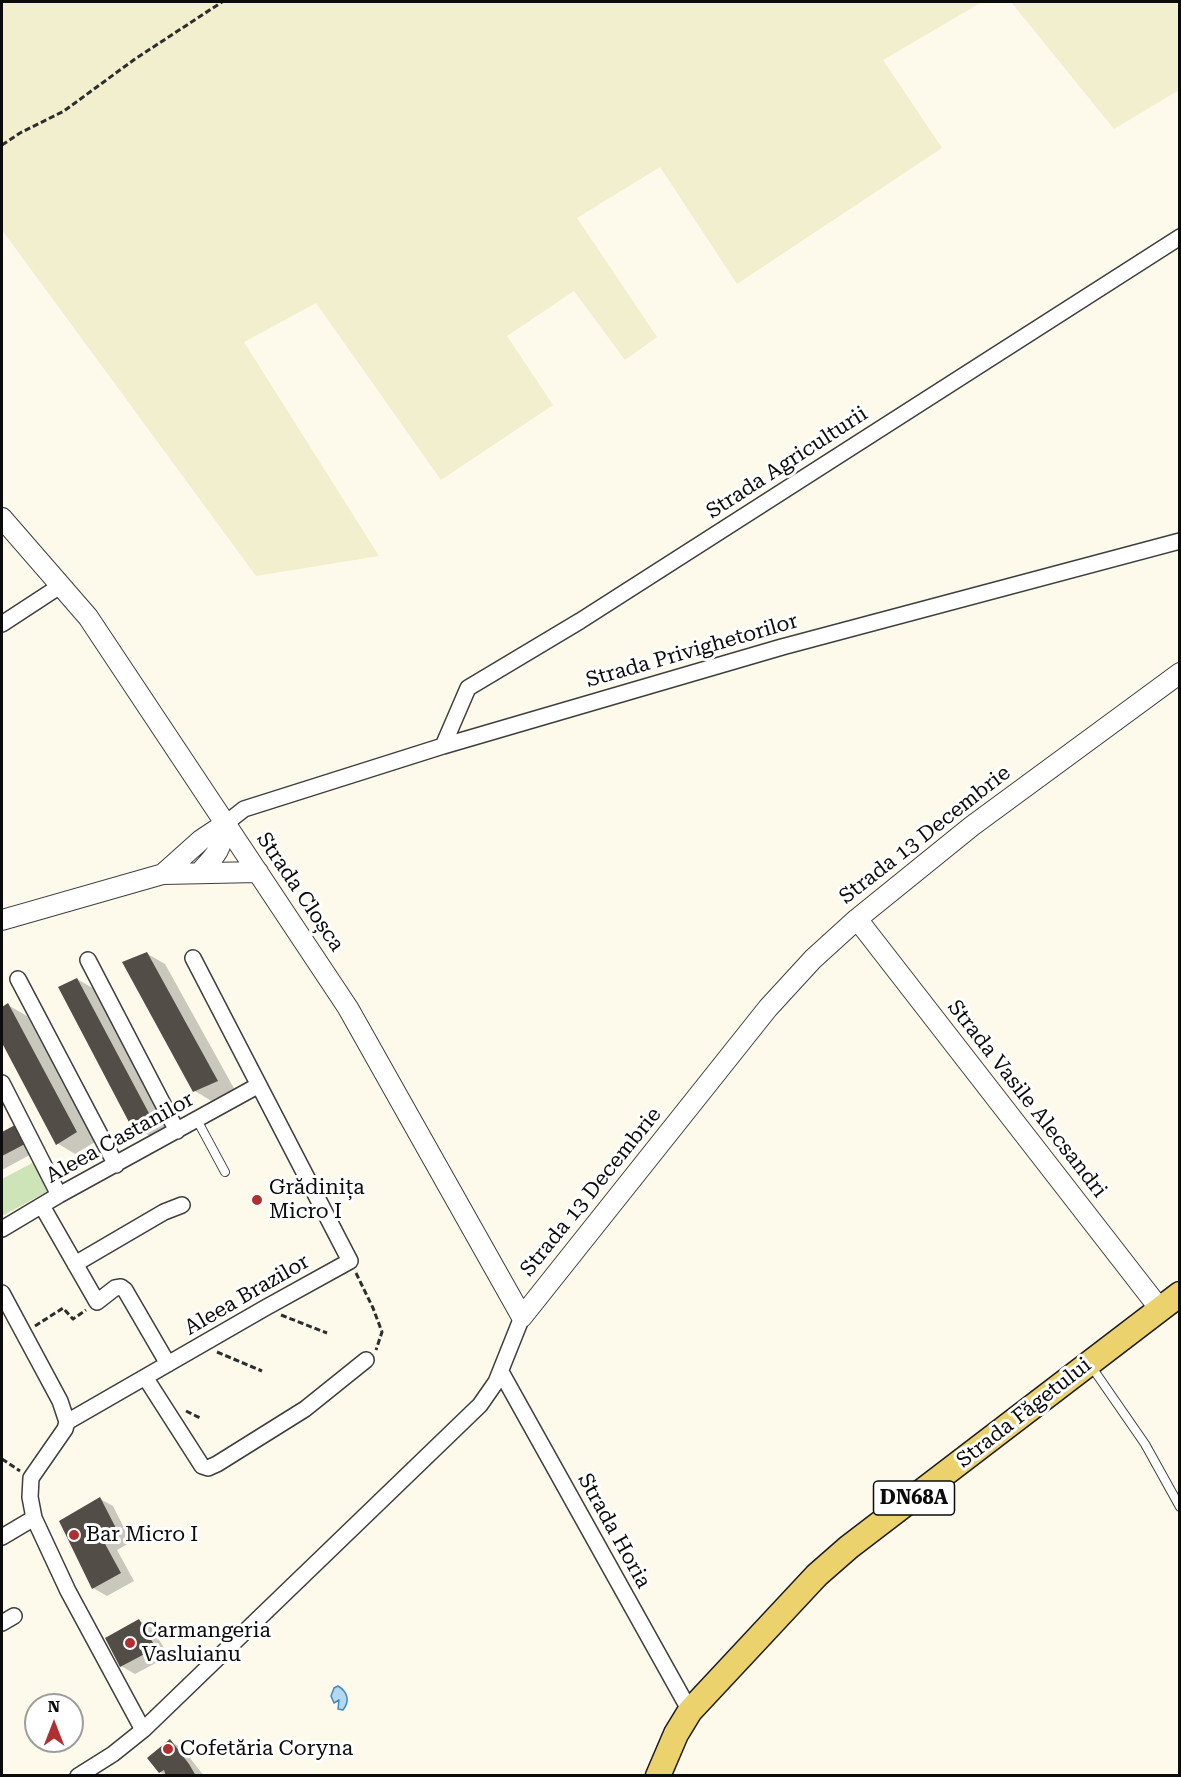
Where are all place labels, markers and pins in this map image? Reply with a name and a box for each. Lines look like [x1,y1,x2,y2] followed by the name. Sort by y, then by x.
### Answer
[269,1175,365,1225] place label: Grădinița Micro I
[250,1193,264,1207] marker: Grădinița Micro I
[86,1522,198,1548] place label: Bar Micro I
[67,1528,81,1542] marker: Bar Micro I
[142,1618,271,1668] place label: Carmangeria Vasluianu
[123,1636,137,1650] marker: Carmangeria Vasluianu
[180,1736,353,1762] place label: Cofetăria Coryna
[161,1742,175,1756] marker: Cofetăria Coryna

